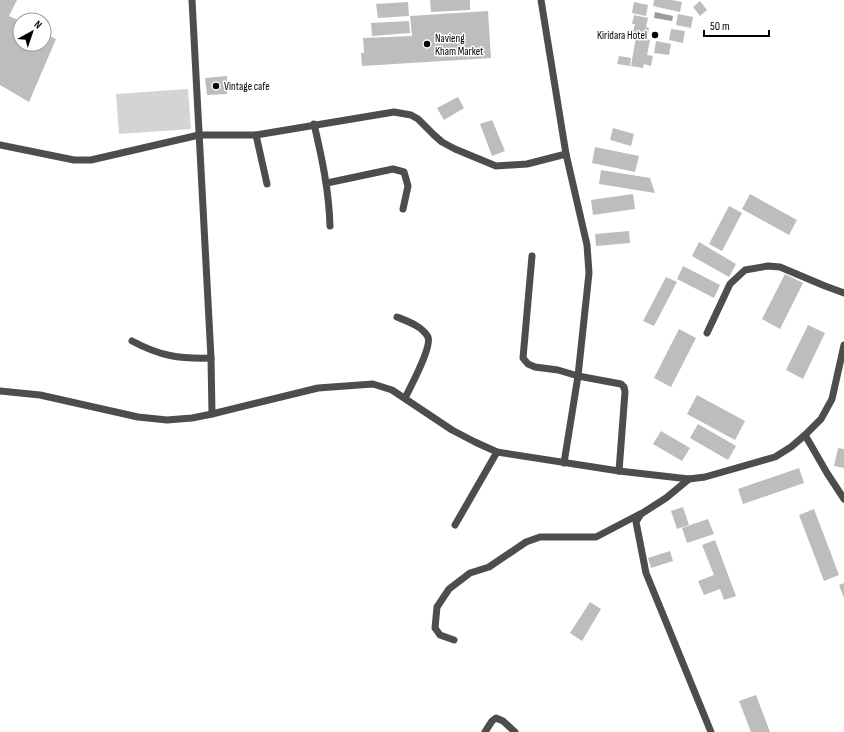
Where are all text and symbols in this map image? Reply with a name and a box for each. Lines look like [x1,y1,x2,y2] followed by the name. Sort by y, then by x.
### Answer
[12,12,52,52] north arrow
[704,12,769,38] scale bar
[32,18,45,32] text: N
[710,19,730,34] text: 50 m
[597,29,647,42] place label: Kiridara Hotel
[650,30,660,40] marker: Kiridara Hotel
[435,32,484,58] place label: Navieng Kham Market
[422,39,432,49] marker: Navieng Kham Market
[224,80,270,93] place label: Vintage cafe
[211,81,221,91] marker: Vintage cafe

